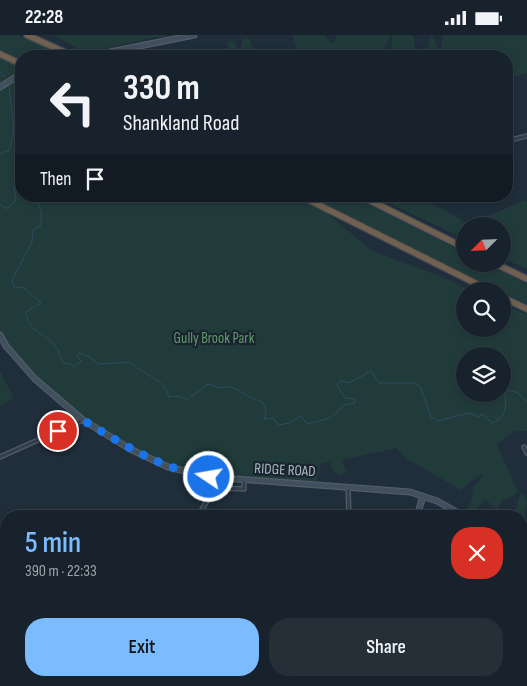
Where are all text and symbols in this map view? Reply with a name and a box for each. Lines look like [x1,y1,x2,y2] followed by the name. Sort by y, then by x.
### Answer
[25,6,63,29] text: 22:28
[123,67,200,110] text: 330 m
[40,70,105,135] icon: left
[123,110,239,137] text: Shankland Road
[81,165,109,193] icon: arrive
[40,168,71,191] text: Then
[456,217,511,273] north arrow
[456,217,511,402] map controls
[456,282,511,337] button: search
[174,329,255,348] park label: Gully Brook Park
[456,347,511,402] button: layers
[37,410,79,452] pin
[44,417,72,445] icon: arrive
[182,450,234,502] position arrow
[254,459,316,481] street label: RIDGE ROAD
[25,525,81,561] text: 5 min
[451,527,503,579] button: close
[25,562,97,581] text: 390 m · 22:33
[25,618,259,676] button: Exit
[269,618,503,676] button: Share

